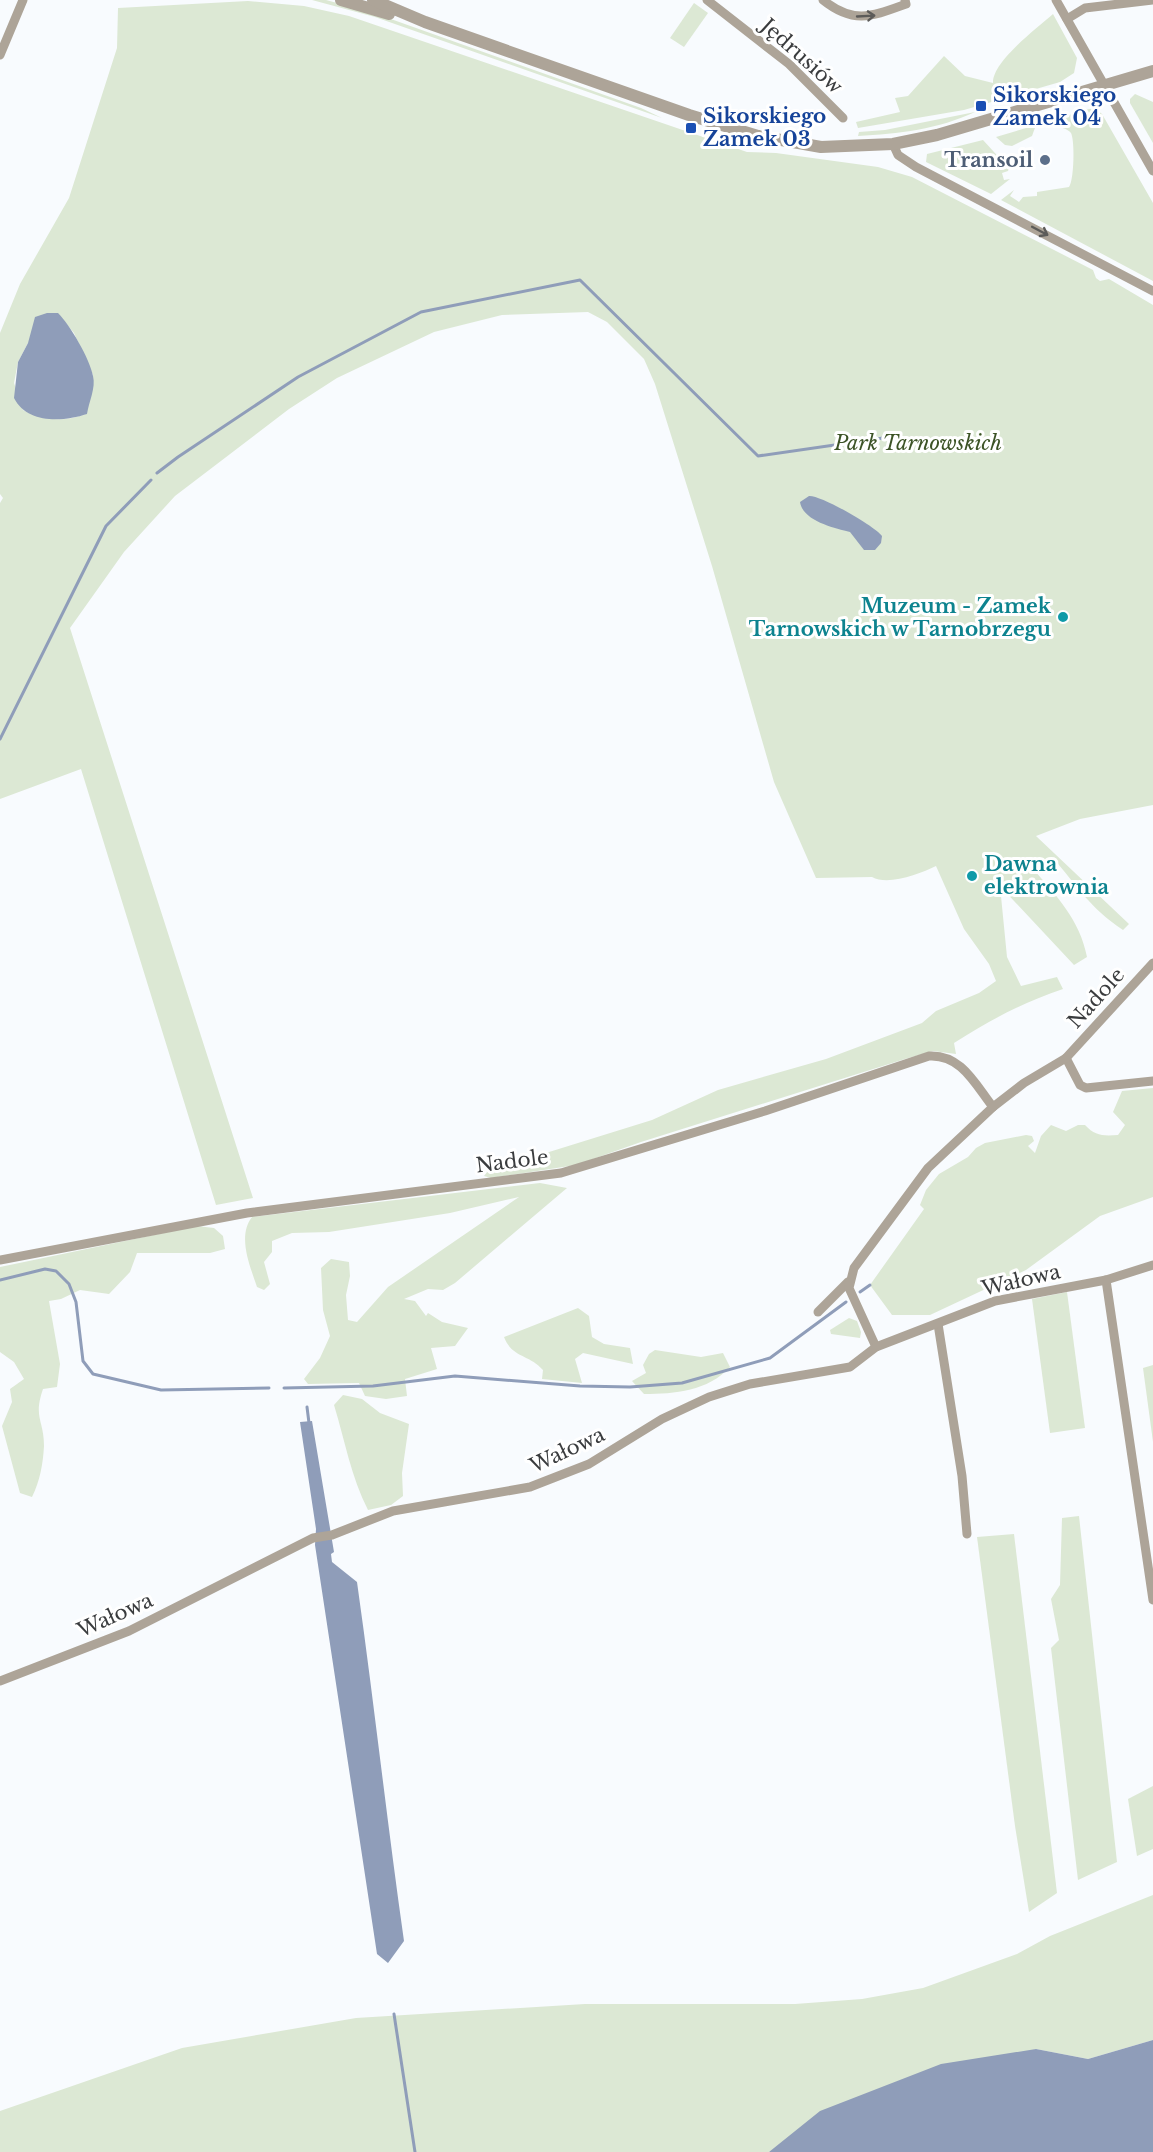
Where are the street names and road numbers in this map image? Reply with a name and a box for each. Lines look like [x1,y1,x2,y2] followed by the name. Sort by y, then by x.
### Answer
[754,11,848,99] street label: Jędrusiów
[1063,963,1129,1033] street label: Nadole
[474,1145,550,1177] street label: Nadole
[978,1259,1064,1301] street label: Wałowa
[525,1422,609,1478] street label: Wałowa
[73,1587,157,1643] street label: Wałowa

